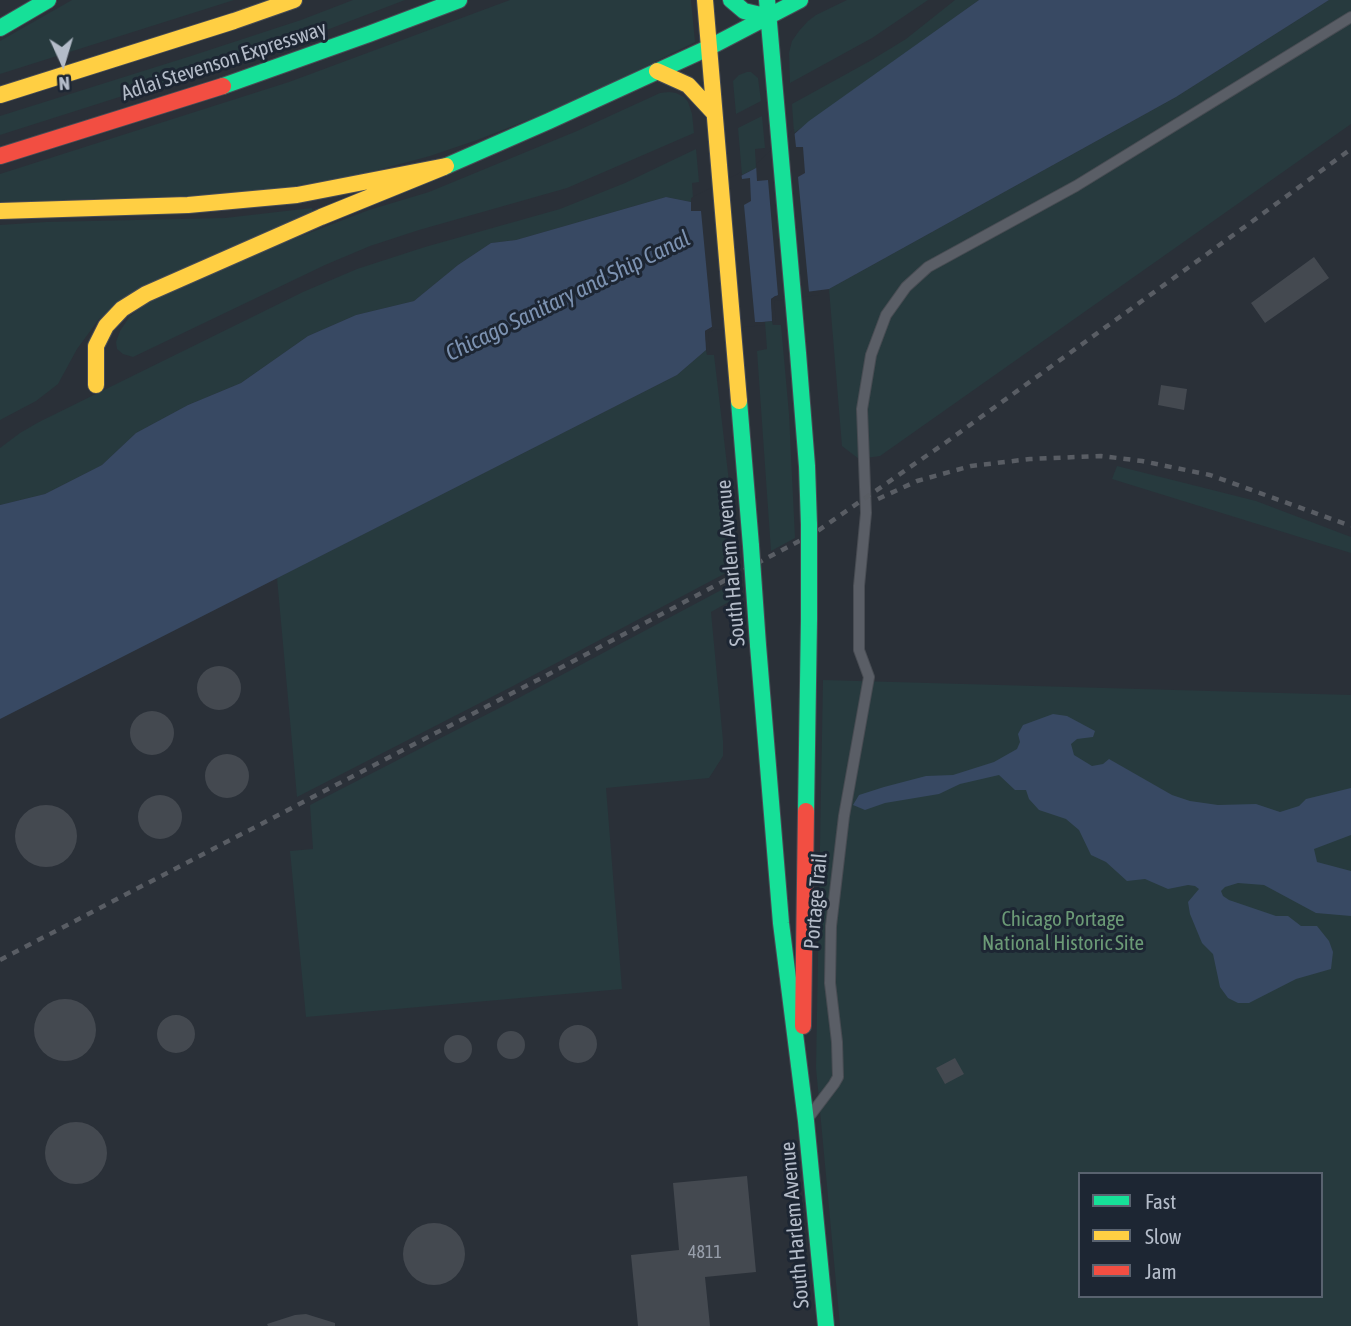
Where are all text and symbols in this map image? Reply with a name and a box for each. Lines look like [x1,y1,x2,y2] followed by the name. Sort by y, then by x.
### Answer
[118,16,330,106] street label: Adlai Stevenson Expressway
[28,28,98,98] north arrow
[58,73,71,95] text: N
[441,225,695,367] water label: Chicago Sanitary and Ship Canal
[711,479,751,647] street label: South Harlem Avenue
[799,852,833,950] street label: Portage Trail
[982,906,1144,956] park label: Chicago Portage National Historic Site
[775,1141,815,1309] street label: South Harlem Avenue
[1078,1172,1323,1298] legend
[1145,1189,1176,1213] text: Fast
[1145,1224,1181,1248] text: Slow
[688,1241,722,1263] house number: 4811
[1145,1259,1177,1283] text: Jam

